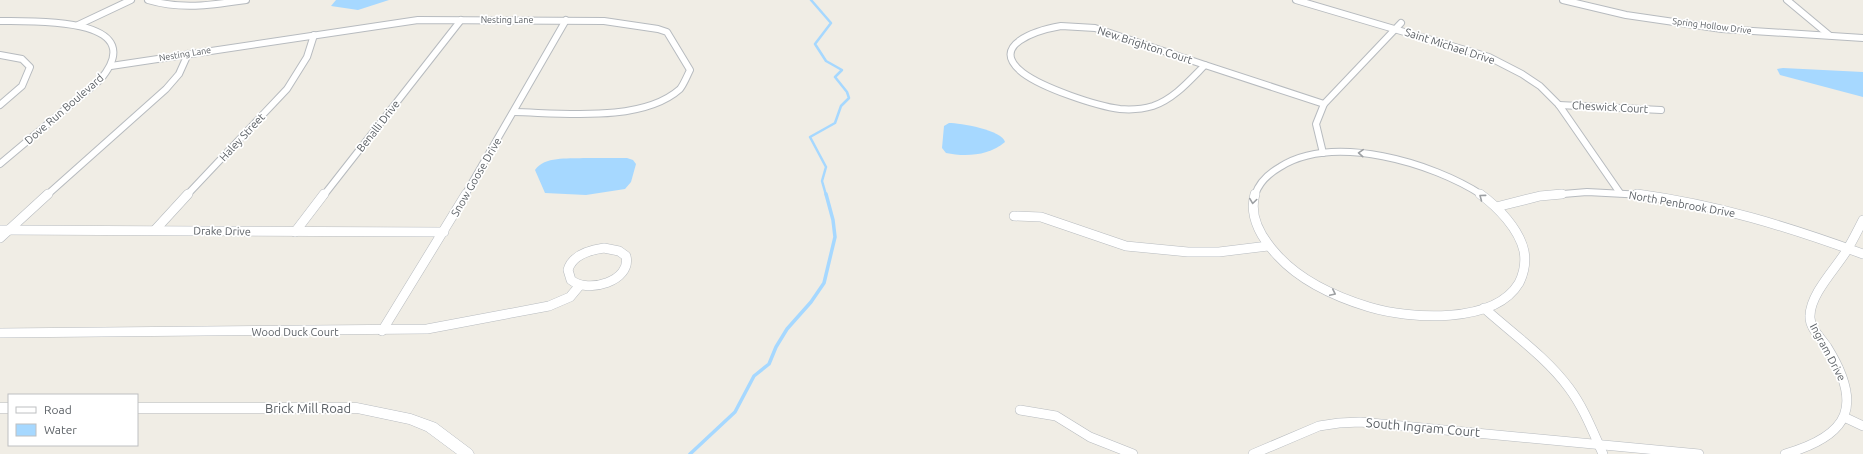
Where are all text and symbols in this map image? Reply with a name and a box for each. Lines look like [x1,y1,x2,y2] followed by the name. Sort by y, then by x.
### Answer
[481,15,533,25] street label: Nesting Lane
[1672,16,1752,36] street label: Spring Hollow Drive
[1096,24,1195,66] street label: New Brighton Court
[1403,26,1497,66] street label: Saint Michael Drive
[158,45,212,63] street label: Nesting Lane
[22,72,106,146] street label: Dove Run Boulevard
[354,98,402,154] street label: Benalli Drive
[1572,99,1649,115] street label: Cheswick Court
[217,110,268,163] street label: Haley Street
[449,135,503,219] street label: Snow Goose Drive
[1358,149,1364,158] one-way arrow
[1628,189,1736,219] street label: North Penbrook Drive
[1480,194,1487,201] one-way arrow
[1249,198,1258,204] one-way arrow
[193,224,251,238] street label: Drake Drive
[1328,288,1336,296] one-way arrow
[1808,321,1848,383] street label: Ingram Drive
[251,326,339,338] street label: Wood Duck Court
[8,394,138,446] legend
[265,401,351,415] street label: Brick Mill Road
[44,403,72,416] text: Road
[1365,415,1481,439] street label: South Ingram Court
[44,423,77,436] text: Water

